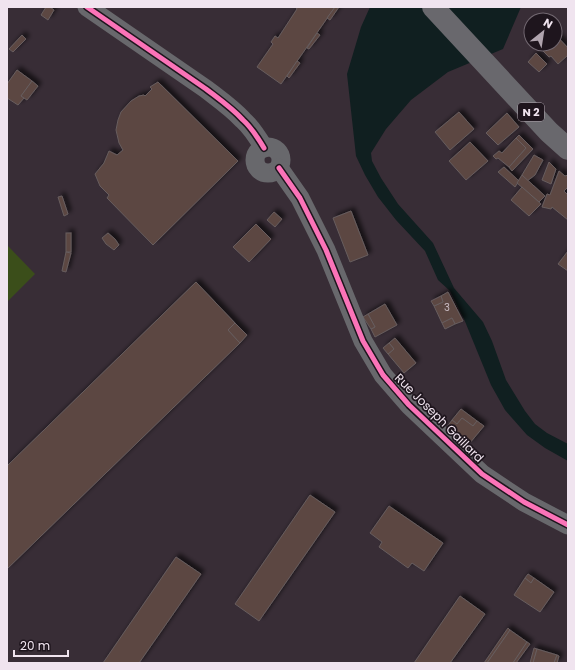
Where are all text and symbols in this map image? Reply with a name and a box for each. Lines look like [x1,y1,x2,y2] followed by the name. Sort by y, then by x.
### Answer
[523,12,563,52] north arrow
[540,14,556,32] text: N
[518,103,544,121] road number: N 2
[444,300,450,315] house number: 3
[391,369,488,466] street label: Rue Joseph Gaillard
[14,632,68,658] scale bar
[20,637,50,654] text: 20 m

